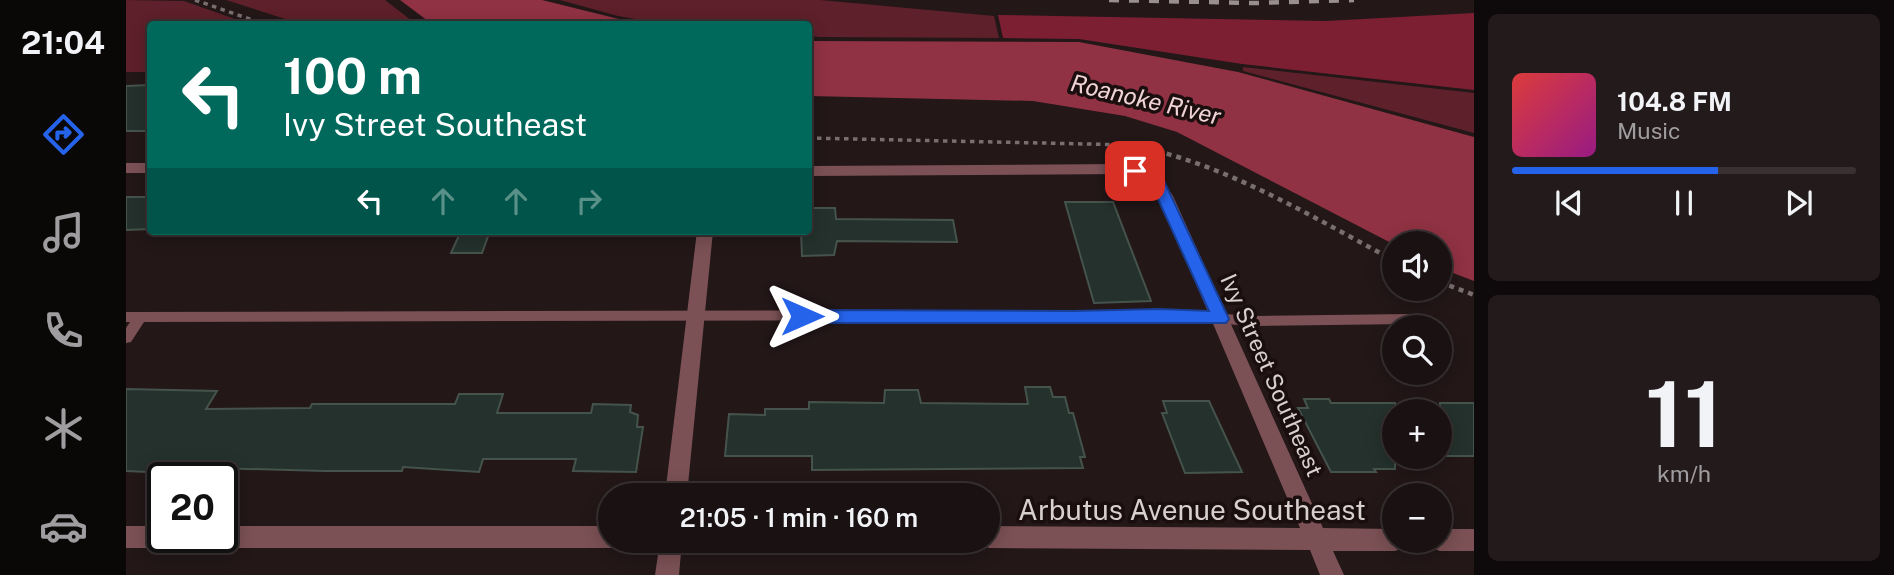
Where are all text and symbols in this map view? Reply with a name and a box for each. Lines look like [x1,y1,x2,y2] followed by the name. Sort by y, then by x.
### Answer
[21,24,105,61] text: 21:04
[283,47,422,105] text: 100 m
[168,49,259,140] icon: left
[1068,68,1225,130] water label: Roanoke River
[1617,86,1732,117] text: 104.8 FM
[283,106,587,143] text: Ivy Street Southeast
[39,110,88,159] icon: directions
[1617,117,1681,144] text: Music
[1105,141,1165,201] pin
[1116,152,1154,190] icon: arrive
[351,182,389,220] icon: left
[424,182,462,220] icon: ahead
[497,182,535,220] icon: ahead
[570,182,608,220] icon: right
[1550,184,1588,222] icon: previous
[1665,184,1703,222] icon: pause
[1780,184,1818,222] icon: next
[39,208,88,257] icon: music
[1382,231,1452,553] map controls
[1382,231,1452,301] button: sound
[1215,270,1329,480] street label: Ivy Street Southeast
[765,279,839,353] position arrow
[39,306,88,355] icon: phone
[1382,315,1452,385] button: search
[1645,361,1723,467] text: 11
[1382,399,1452,469] button: +
[39,404,88,453] icon: climate
[1657,460,1711,487] text: km/h
[147,462,238,553] speed limit sign: 20
[1382,483,1452,553] button: −
[1018,493,1366,526] street label: Arbutus Avenue Southeast
[39,502,88,551] icon: car
[680,502,918,533] text: 21:05 · 1 min · 160 m

